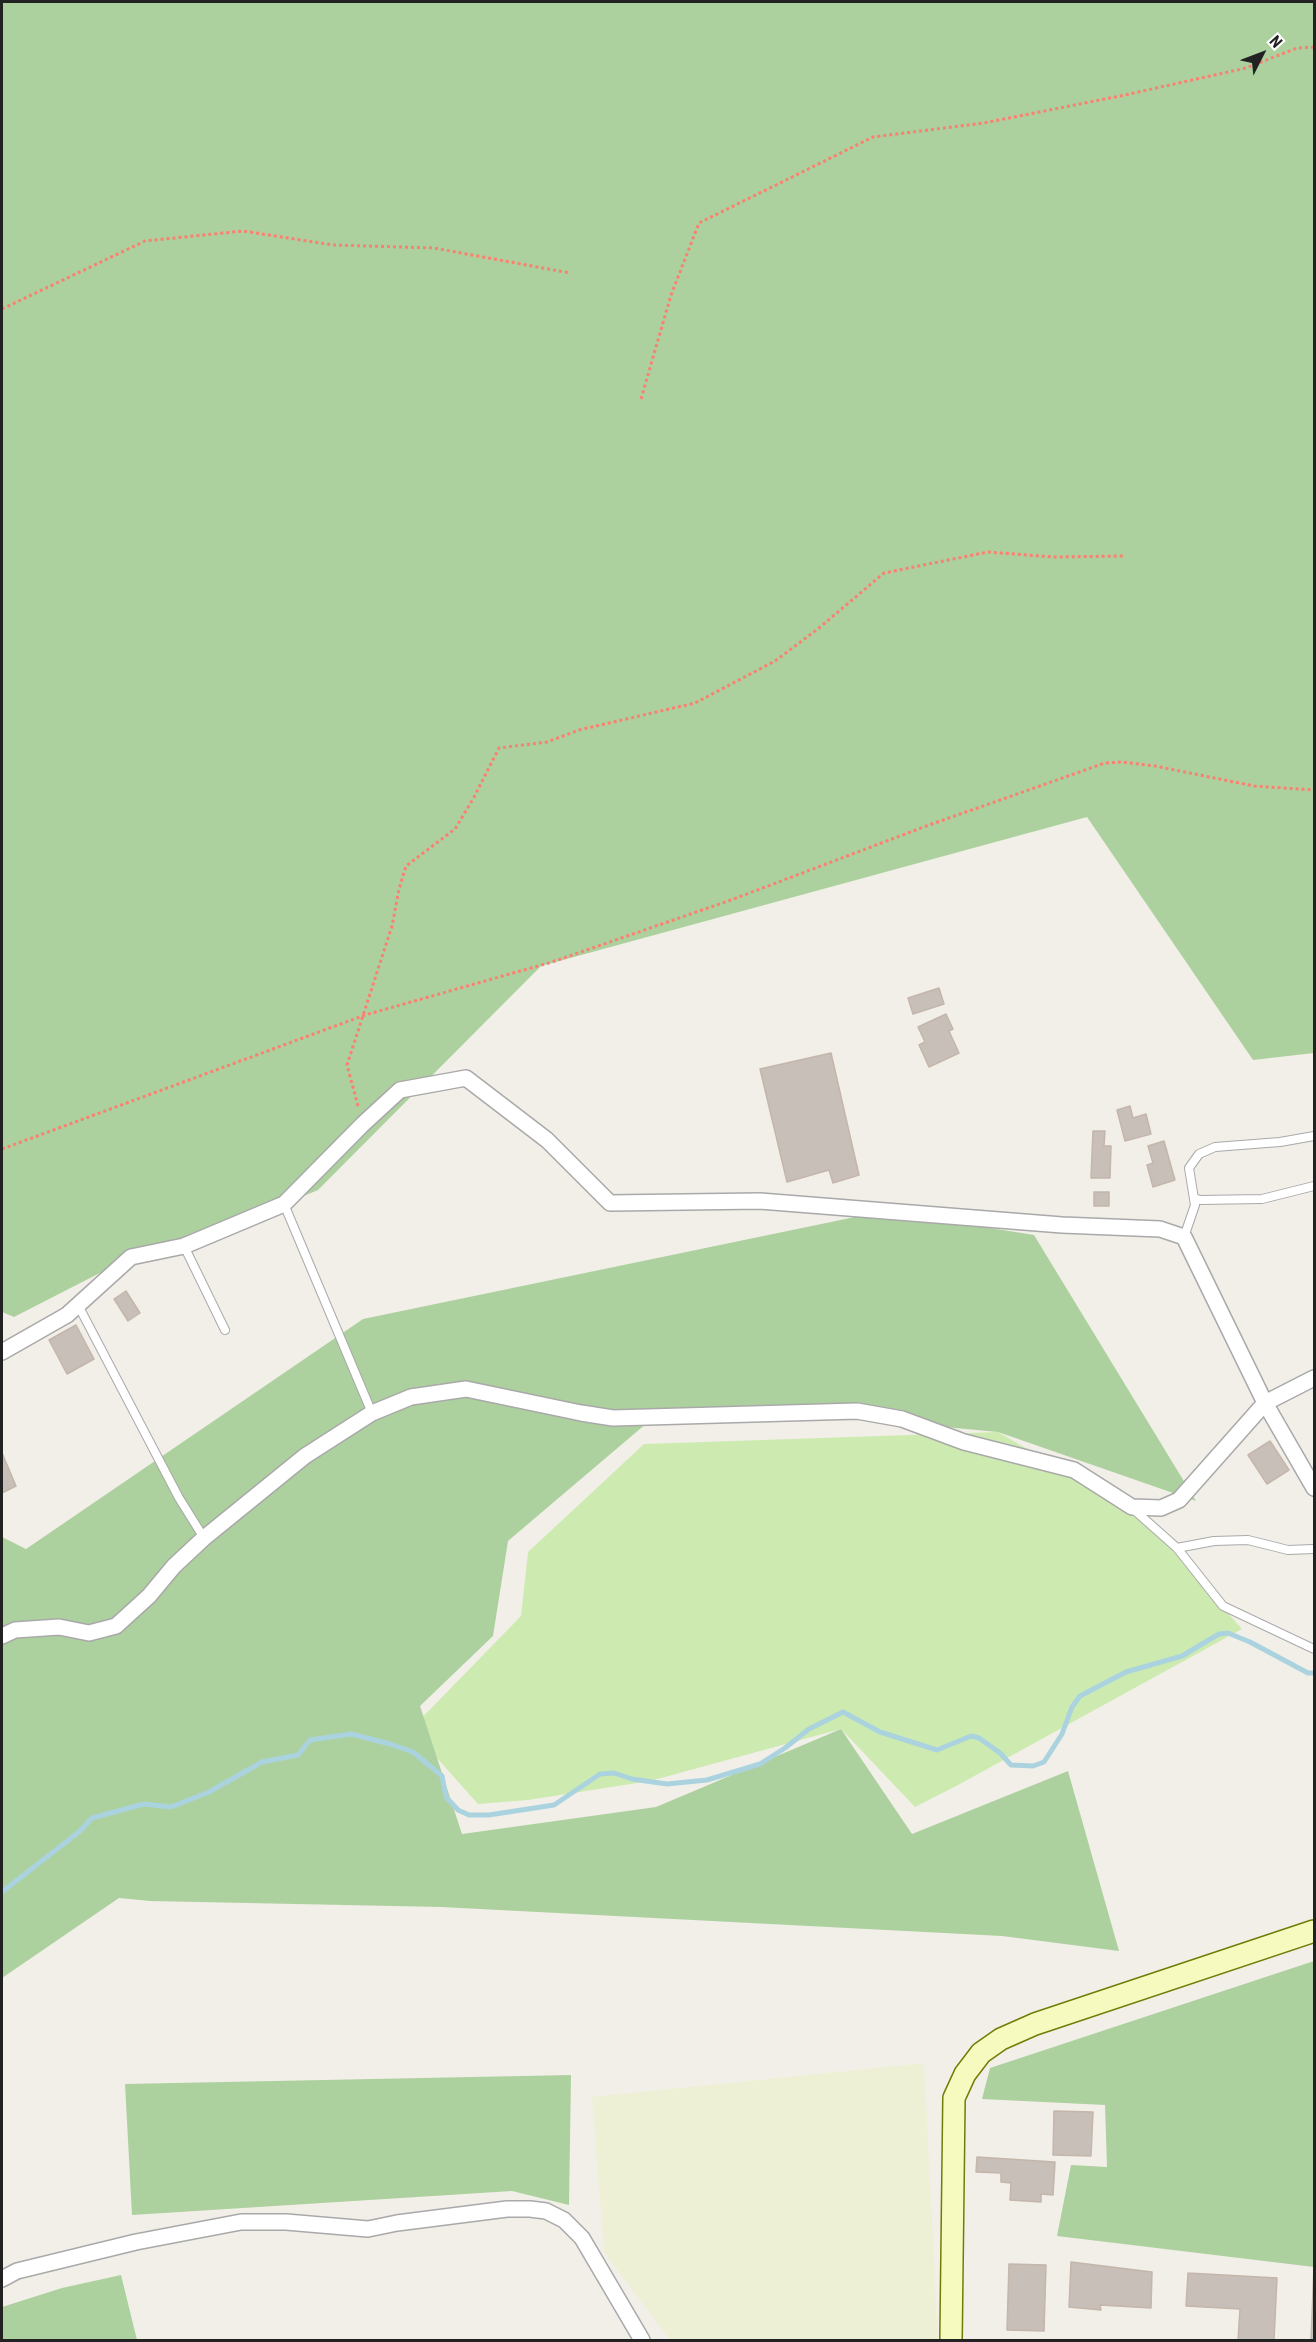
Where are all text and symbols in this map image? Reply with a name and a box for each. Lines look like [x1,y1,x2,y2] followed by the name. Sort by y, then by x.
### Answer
[1232,24,1292,84] north arrow
[1265,32,1286,52] text: N

